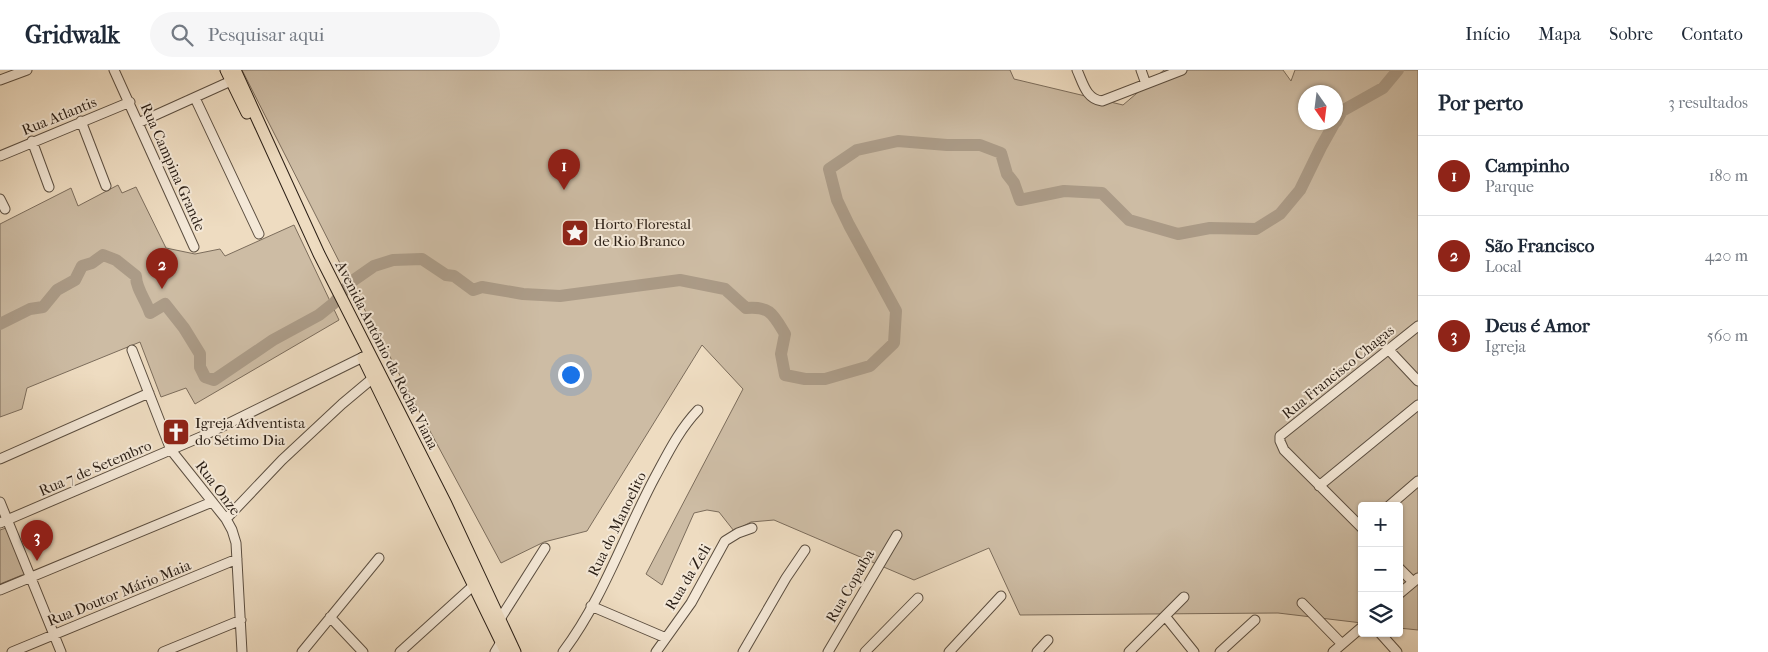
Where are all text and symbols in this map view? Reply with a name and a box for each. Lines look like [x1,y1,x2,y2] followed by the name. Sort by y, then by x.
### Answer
[150,12,500,57] search box
[25,21,120,49] text: Gridwalk
[168,21,196,49] icon: search
[208,24,324,46] text: Pesquisar aqui
[1465,24,1510,45] text: Início
[1538,24,1581,45] text: Mapa
[1609,24,1653,45] text: Sobre
[1681,24,1743,45] text: Contato
[1298,85,1343,130] north arrow
[1438,91,1523,115] text: Por perto
[19,93,100,139] street label: Rua Atlantis
[1668,93,1748,112] text: 3 resultados
[137,100,210,234] street label: Rua Campina Grande
[548,149,580,190] pin: 1
[1485,155,1569,177] text: Campinho
[1451,166,1457,185] text: 1
[1709,166,1748,185] text: 180 m
[1485,177,1534,196] text: Parque
[594,215,691,250] place label: Horto Florestal de Rio Branco
[560,218,590,248] place icon: Horto Florestal de Rio Branco
[1485,235,1594,257] text: São Francisco
[1450,246,1458,265] text: 2
[1705,246,1748,265] text: 420 m
[146,248,178,289] pin: 2
[331,257,443,453] street label: Avenida Antônio da Rocha Viana
[1485,257,1522,276] text: Local
[1485,315,1590,337] text: Deus é Amor
[1278,321,1398,423] street label: Rua Francisco Chagas
[1451,326,1457,345] text: 3
[1707,326,1748,345] text: 560 m
[1485,337,1526,356] text: Igreja
[558,362,584,388] your location
[195,414,306,449] place label: Igreja Adventista do Sétimo Dia
[161,417,191,447] church icon: Igreja Adventista do Sétimo Dia
[36,436,154,500] street label: Rua 7 de Setembro
[192,457,245,519] street label: Rua Onze
[584,468,650,579] street label: Rua do Manoelito
[1358,502,1403,637] map controls
[1358,502,1403,547] button: +
[21,520,53,561] pin: 3
[661,540,715,613] street label: Rua da Zeli
[822,545,879,626] street label: Rua Copaíba
[1358,547,1403,592] button: −
[45,556,194,630] street label: Rua Doutor Mário Maia
[1358,592,1403,637] button: layers

